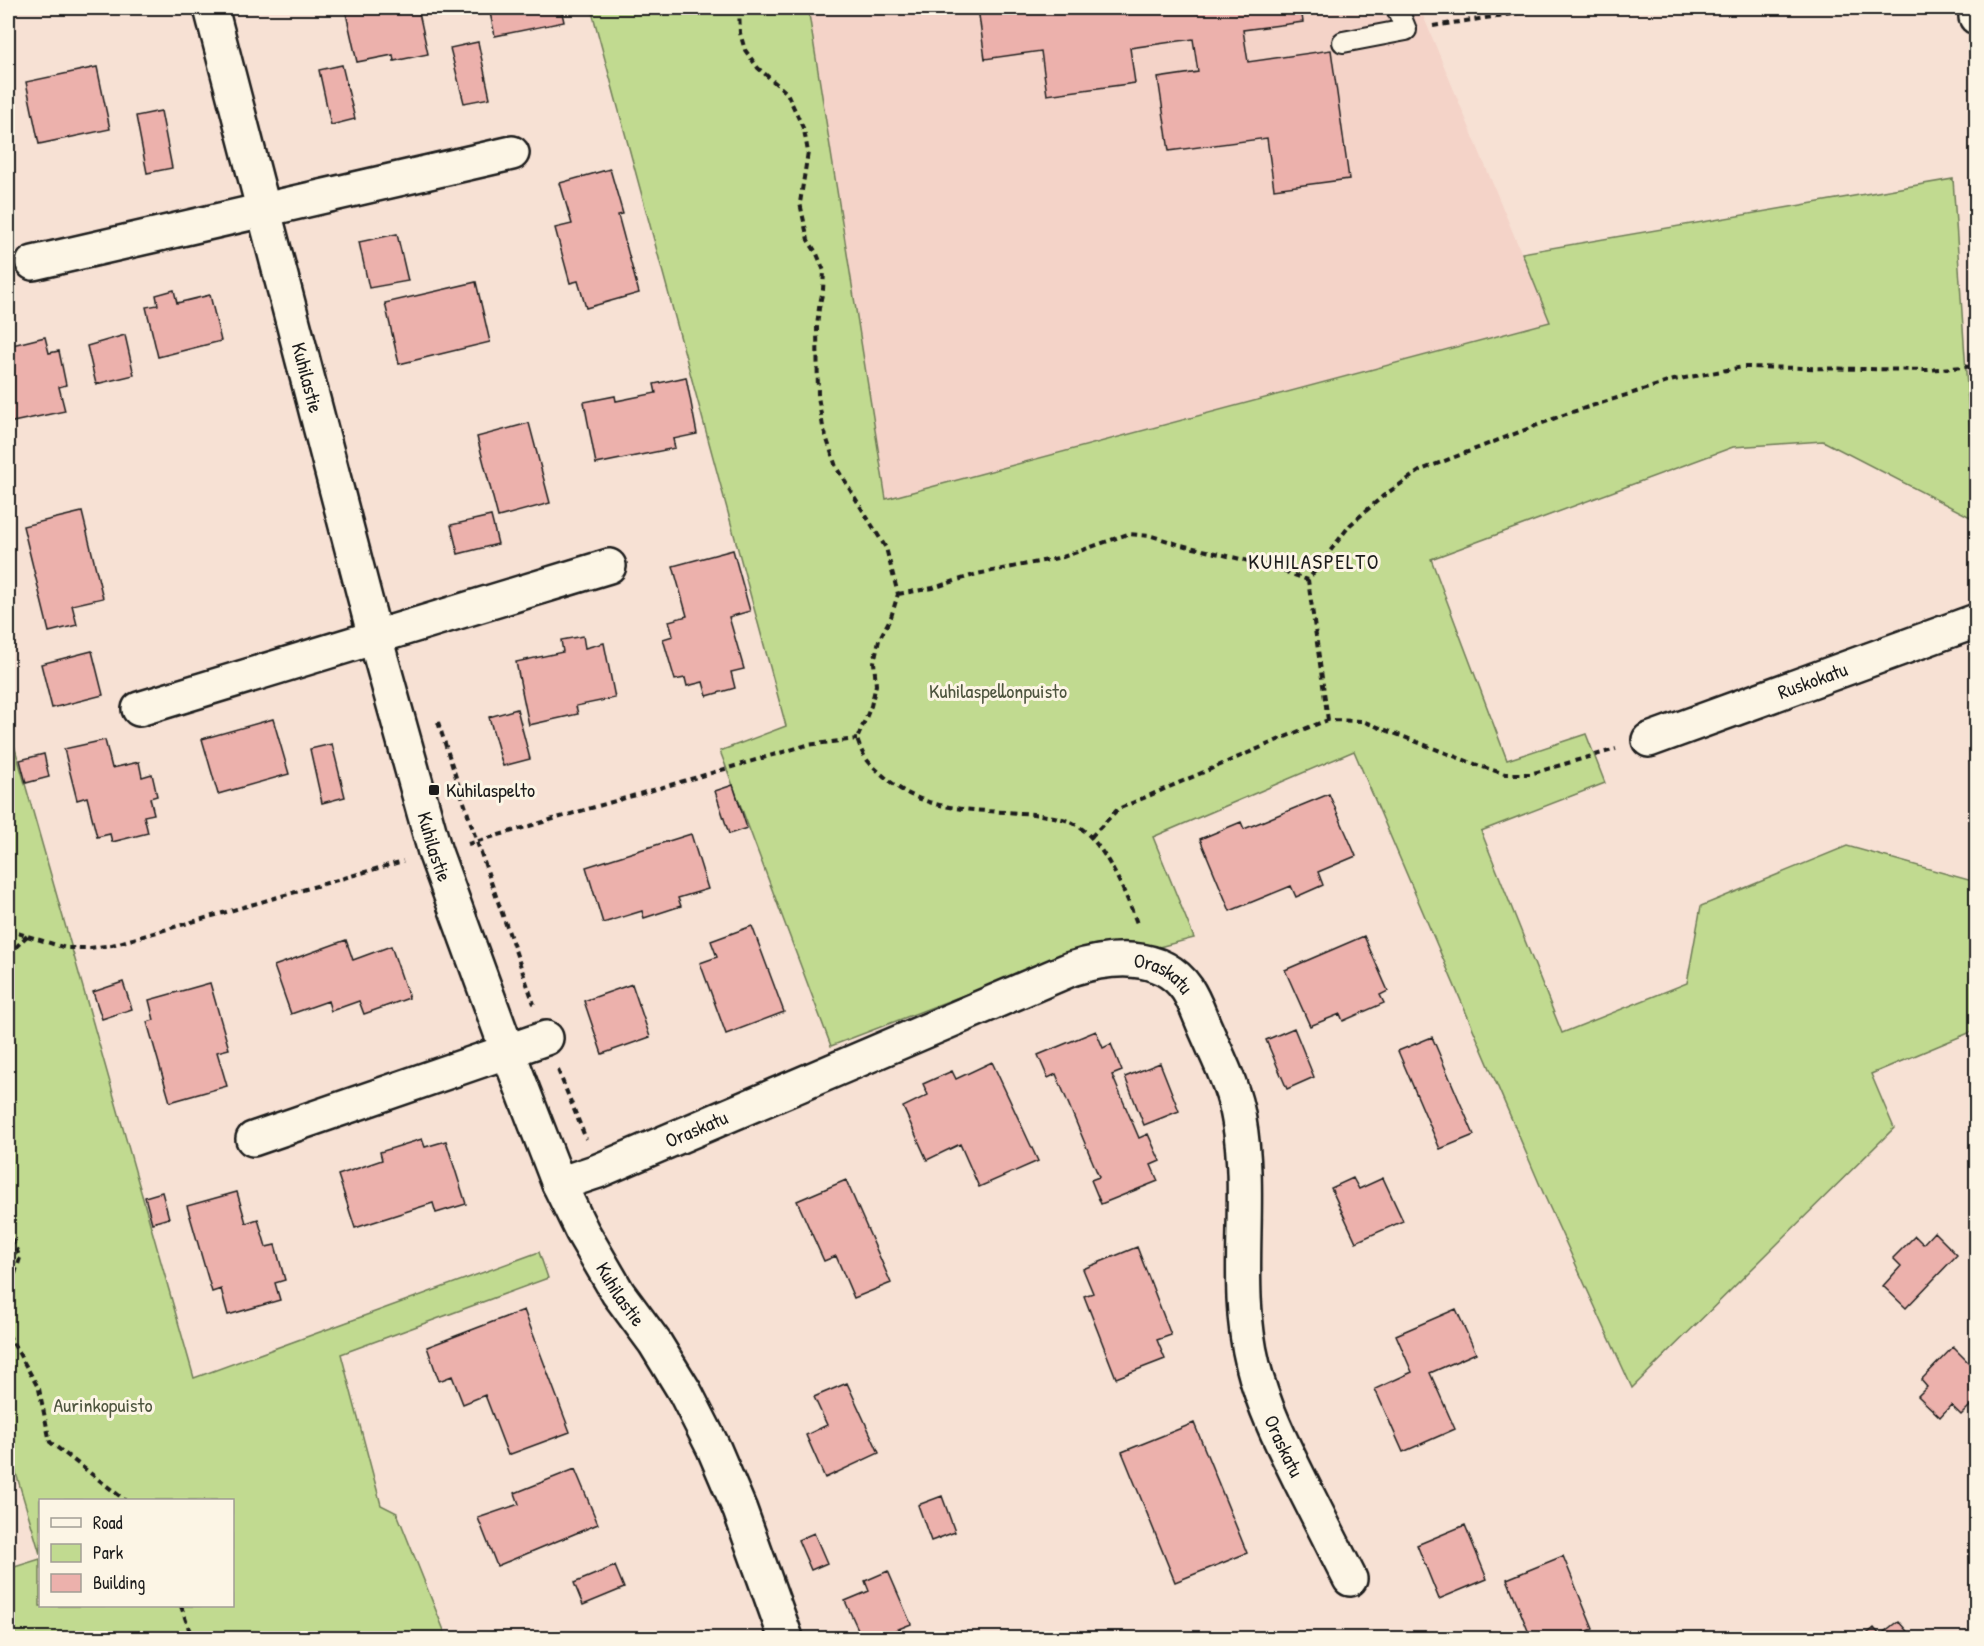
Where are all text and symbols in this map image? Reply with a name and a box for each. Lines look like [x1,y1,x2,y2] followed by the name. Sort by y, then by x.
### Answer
[286,339,330,416] street label: Kuhilastie
[1248,547,1380,576] district label: KUHILASPELTO
[1774,655,1851,705] street label: Ruskokatu
[929,677,1067,704] park label: Kuhilaspellonpuisto
[446,776,535,803] place label: Kuhilaspelto
[427,783,441,797] marker: Kuhilaspelto
[411,809,459,885] street label: Kuhilastie
[1132,946,1200,999] street label: Oraskatu
[661,1103,731,1154] street label: Oraskatu
[590,1257,652,1331] street label: Kuhilastie
[53,1391,153,1418] park label: Aurinkopuisto
[1258,1411,1310,1481] street label: Oraskatu
[39,1499,234,1607] legend
[93,1510,123,1535] text: Road
[93,1540,124,1565] text: Park
[93,1570,145,1595] text: Building

